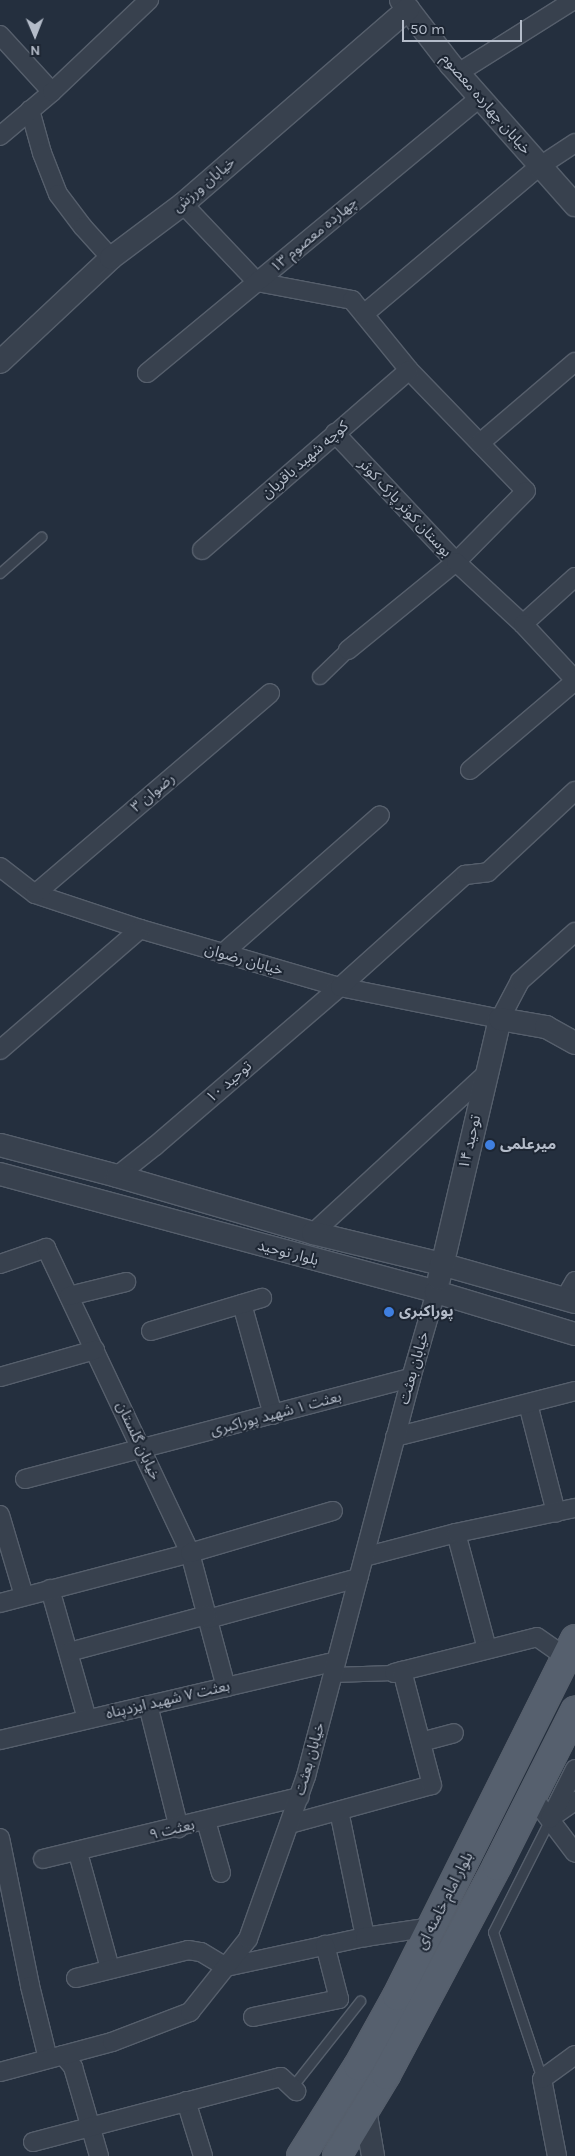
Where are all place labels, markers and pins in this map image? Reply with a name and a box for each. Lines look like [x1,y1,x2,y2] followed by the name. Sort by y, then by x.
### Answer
[500,1136,556,1154] place label: میرعلمی
[484,1139,496,1151] marker: میرعلمی
[399,1303,454,1321] place label: پوراکبری
[383,1306,395,1318] marker: پوراکبری

